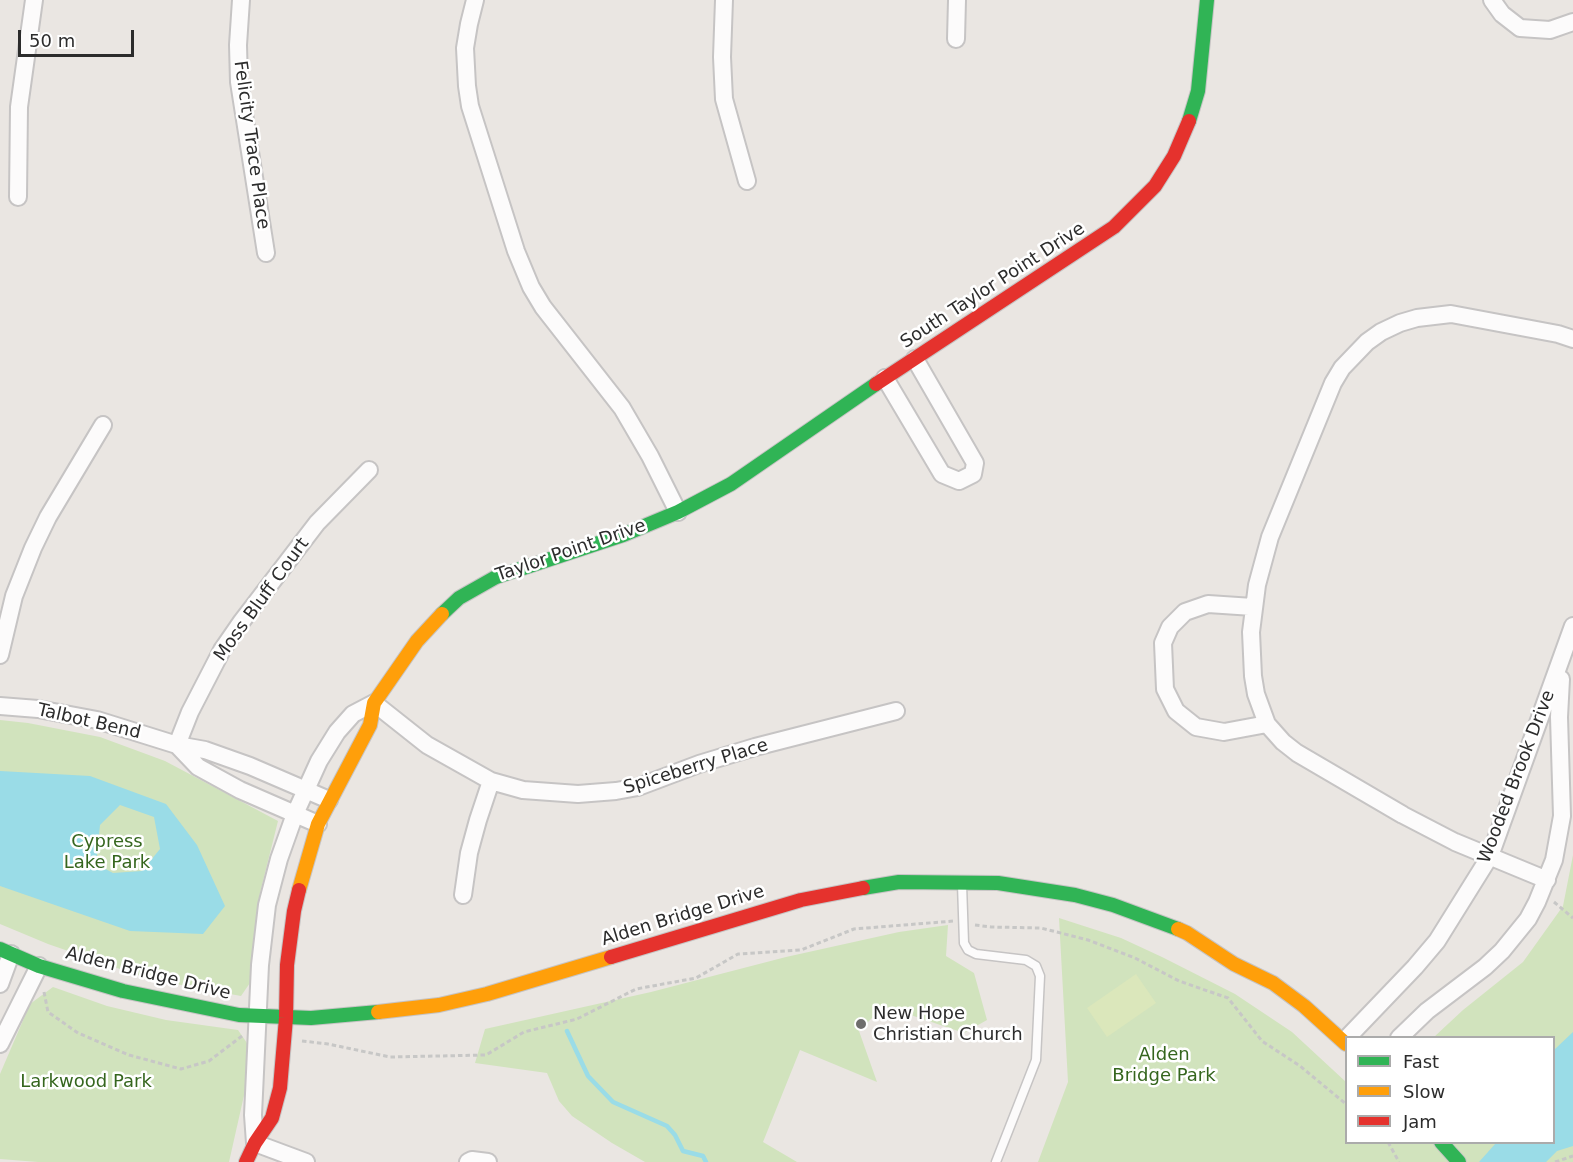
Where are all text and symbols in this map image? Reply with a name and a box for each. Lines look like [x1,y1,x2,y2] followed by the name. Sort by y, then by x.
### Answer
[21,18,136,56] scale bar
[29,30,75,51] text: 50 m
[228,59,274,231] street label: Felicity Trace Place
[897,218,1089,354] street label: South Taylor Point Drive
[493,515,649,587] street label: Taylor Point Drive
[210,534,314,666] street label: Moss Bluff Court
[1474,687,1560,867] street label: Wooded Brook Drive
[35,700,143,744] street label: Talbot Bend
[621,735,771,799] street label: Spiceberry Place
[64,831,150,874] park label: Cypress Lake Park
[599,881,767,951] street label: Alden Bridge Drive
[63,943,233,1005] street label: Alden Bridge Drive
[873,1003,1023,1046] place label: New Hope Christian Church
[854,1017,868,1031] marker: New Hope Christian Church
[1345,1036,1555,1144] legend
[1112,1044,1216,1086] park label: Alden Bridge Park
[1403,1051,1439,1072] text: Fast
[20,1071,152,1093] park label: Larkwood Park
[1403,1081,1445,1102] text: Slow
[1403,1111,1437,1132] text: Jam

